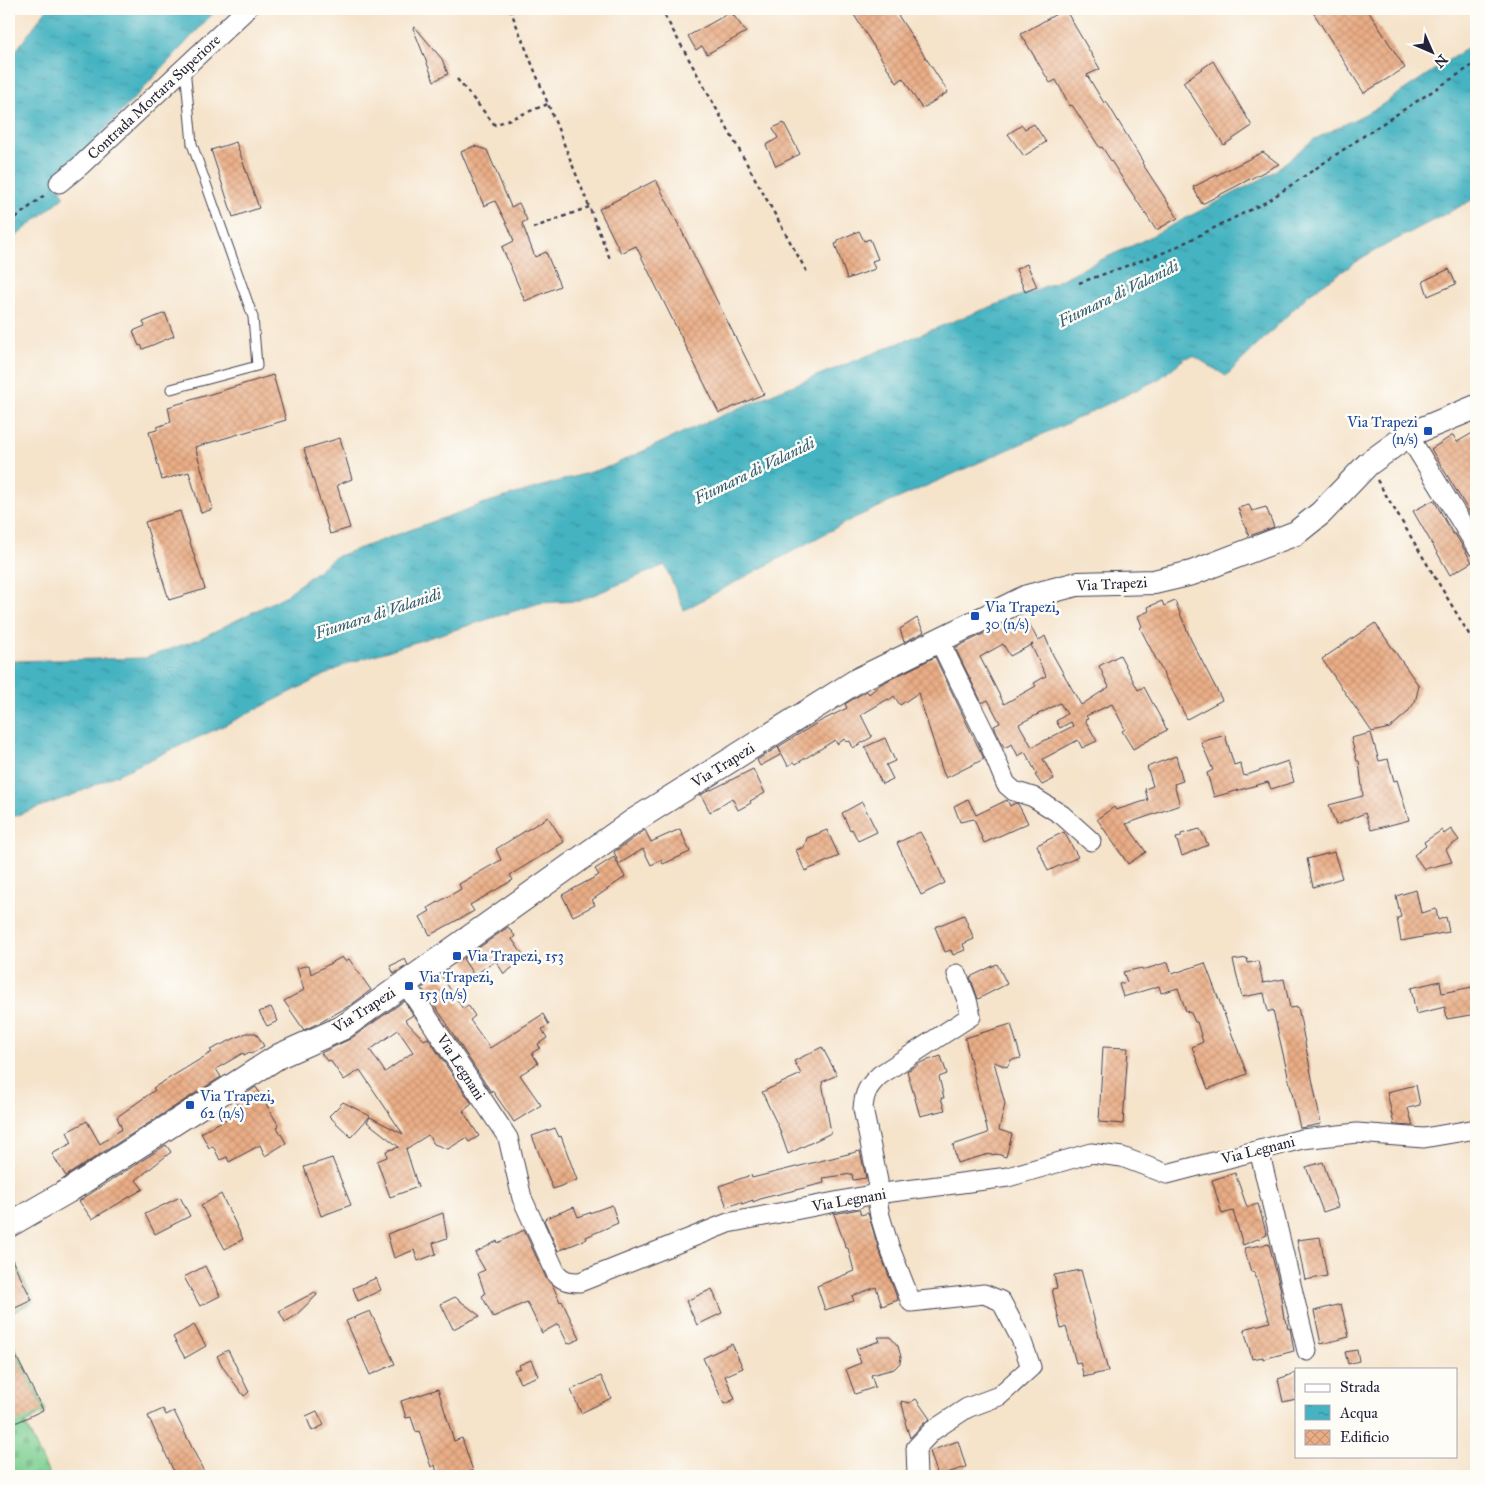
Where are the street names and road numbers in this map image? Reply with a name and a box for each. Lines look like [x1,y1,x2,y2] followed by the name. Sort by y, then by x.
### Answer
[84,31,224,163] street label: Contrada Mortara Superiore
[1075,573,1148,595] street label: Via Trapezi
[687,739,758,792] street label: Via Trapezi
[329,983,399,1037] street label: Via Trapezi
[432,1030,489,1103] street label: Via Legnani
[1218,1132,1297,1168] street label: Via Legnani
[809,1185,888,1216] street label: Via Legnani

